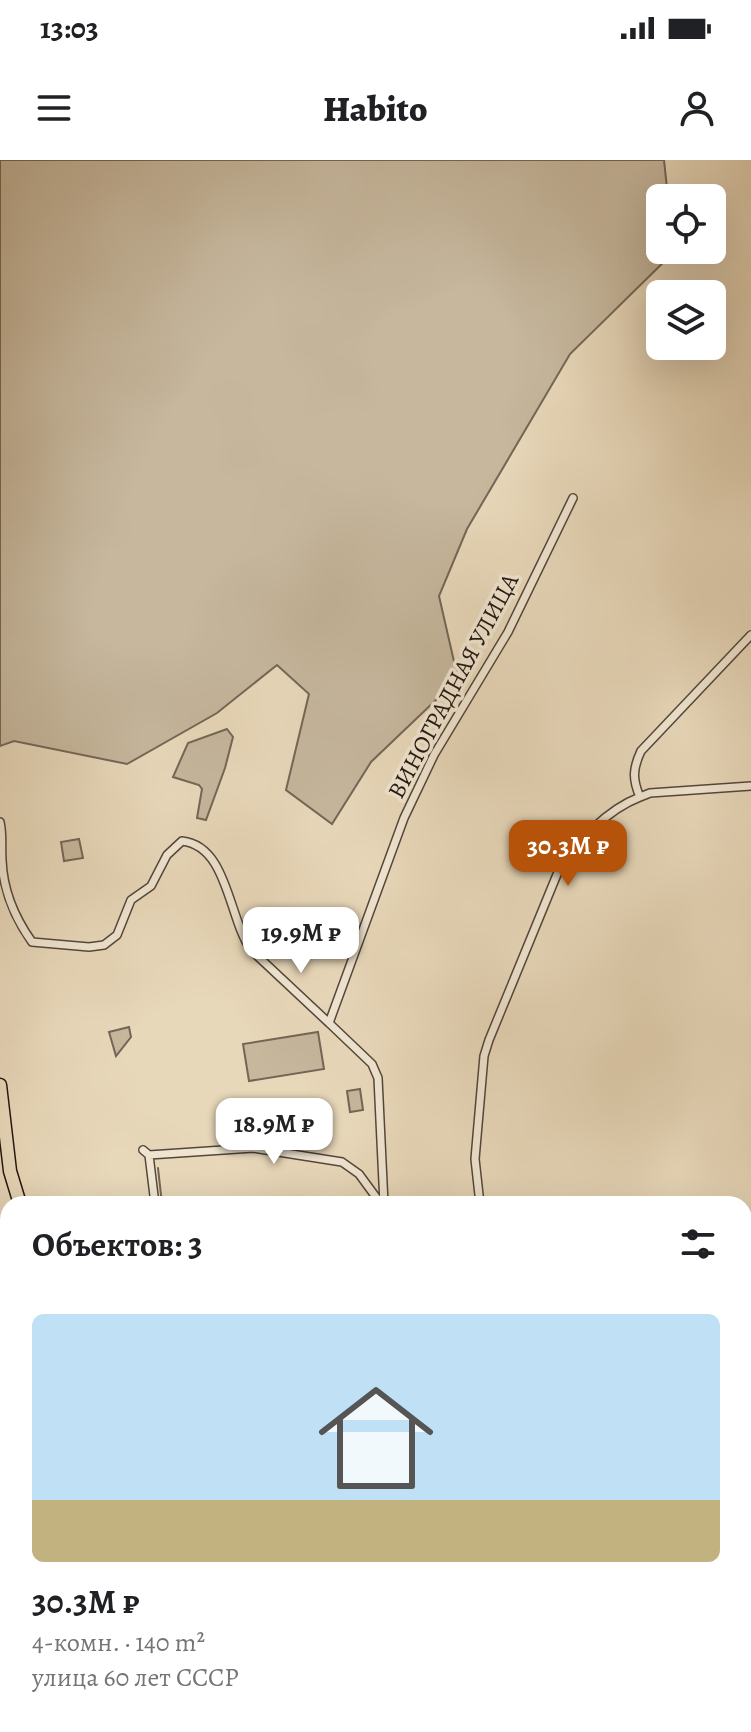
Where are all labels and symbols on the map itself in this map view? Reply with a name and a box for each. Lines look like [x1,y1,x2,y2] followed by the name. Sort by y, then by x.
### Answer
[380,567,526,804] street label: ВИНОГРАДНАЯ УЛИЦА
[494,820,642,888] pin: 30.3M ₽
[227,907,375,975] pin: 19.9M ₽
[200,1098,348,1166] pin: 18.9M ₽

